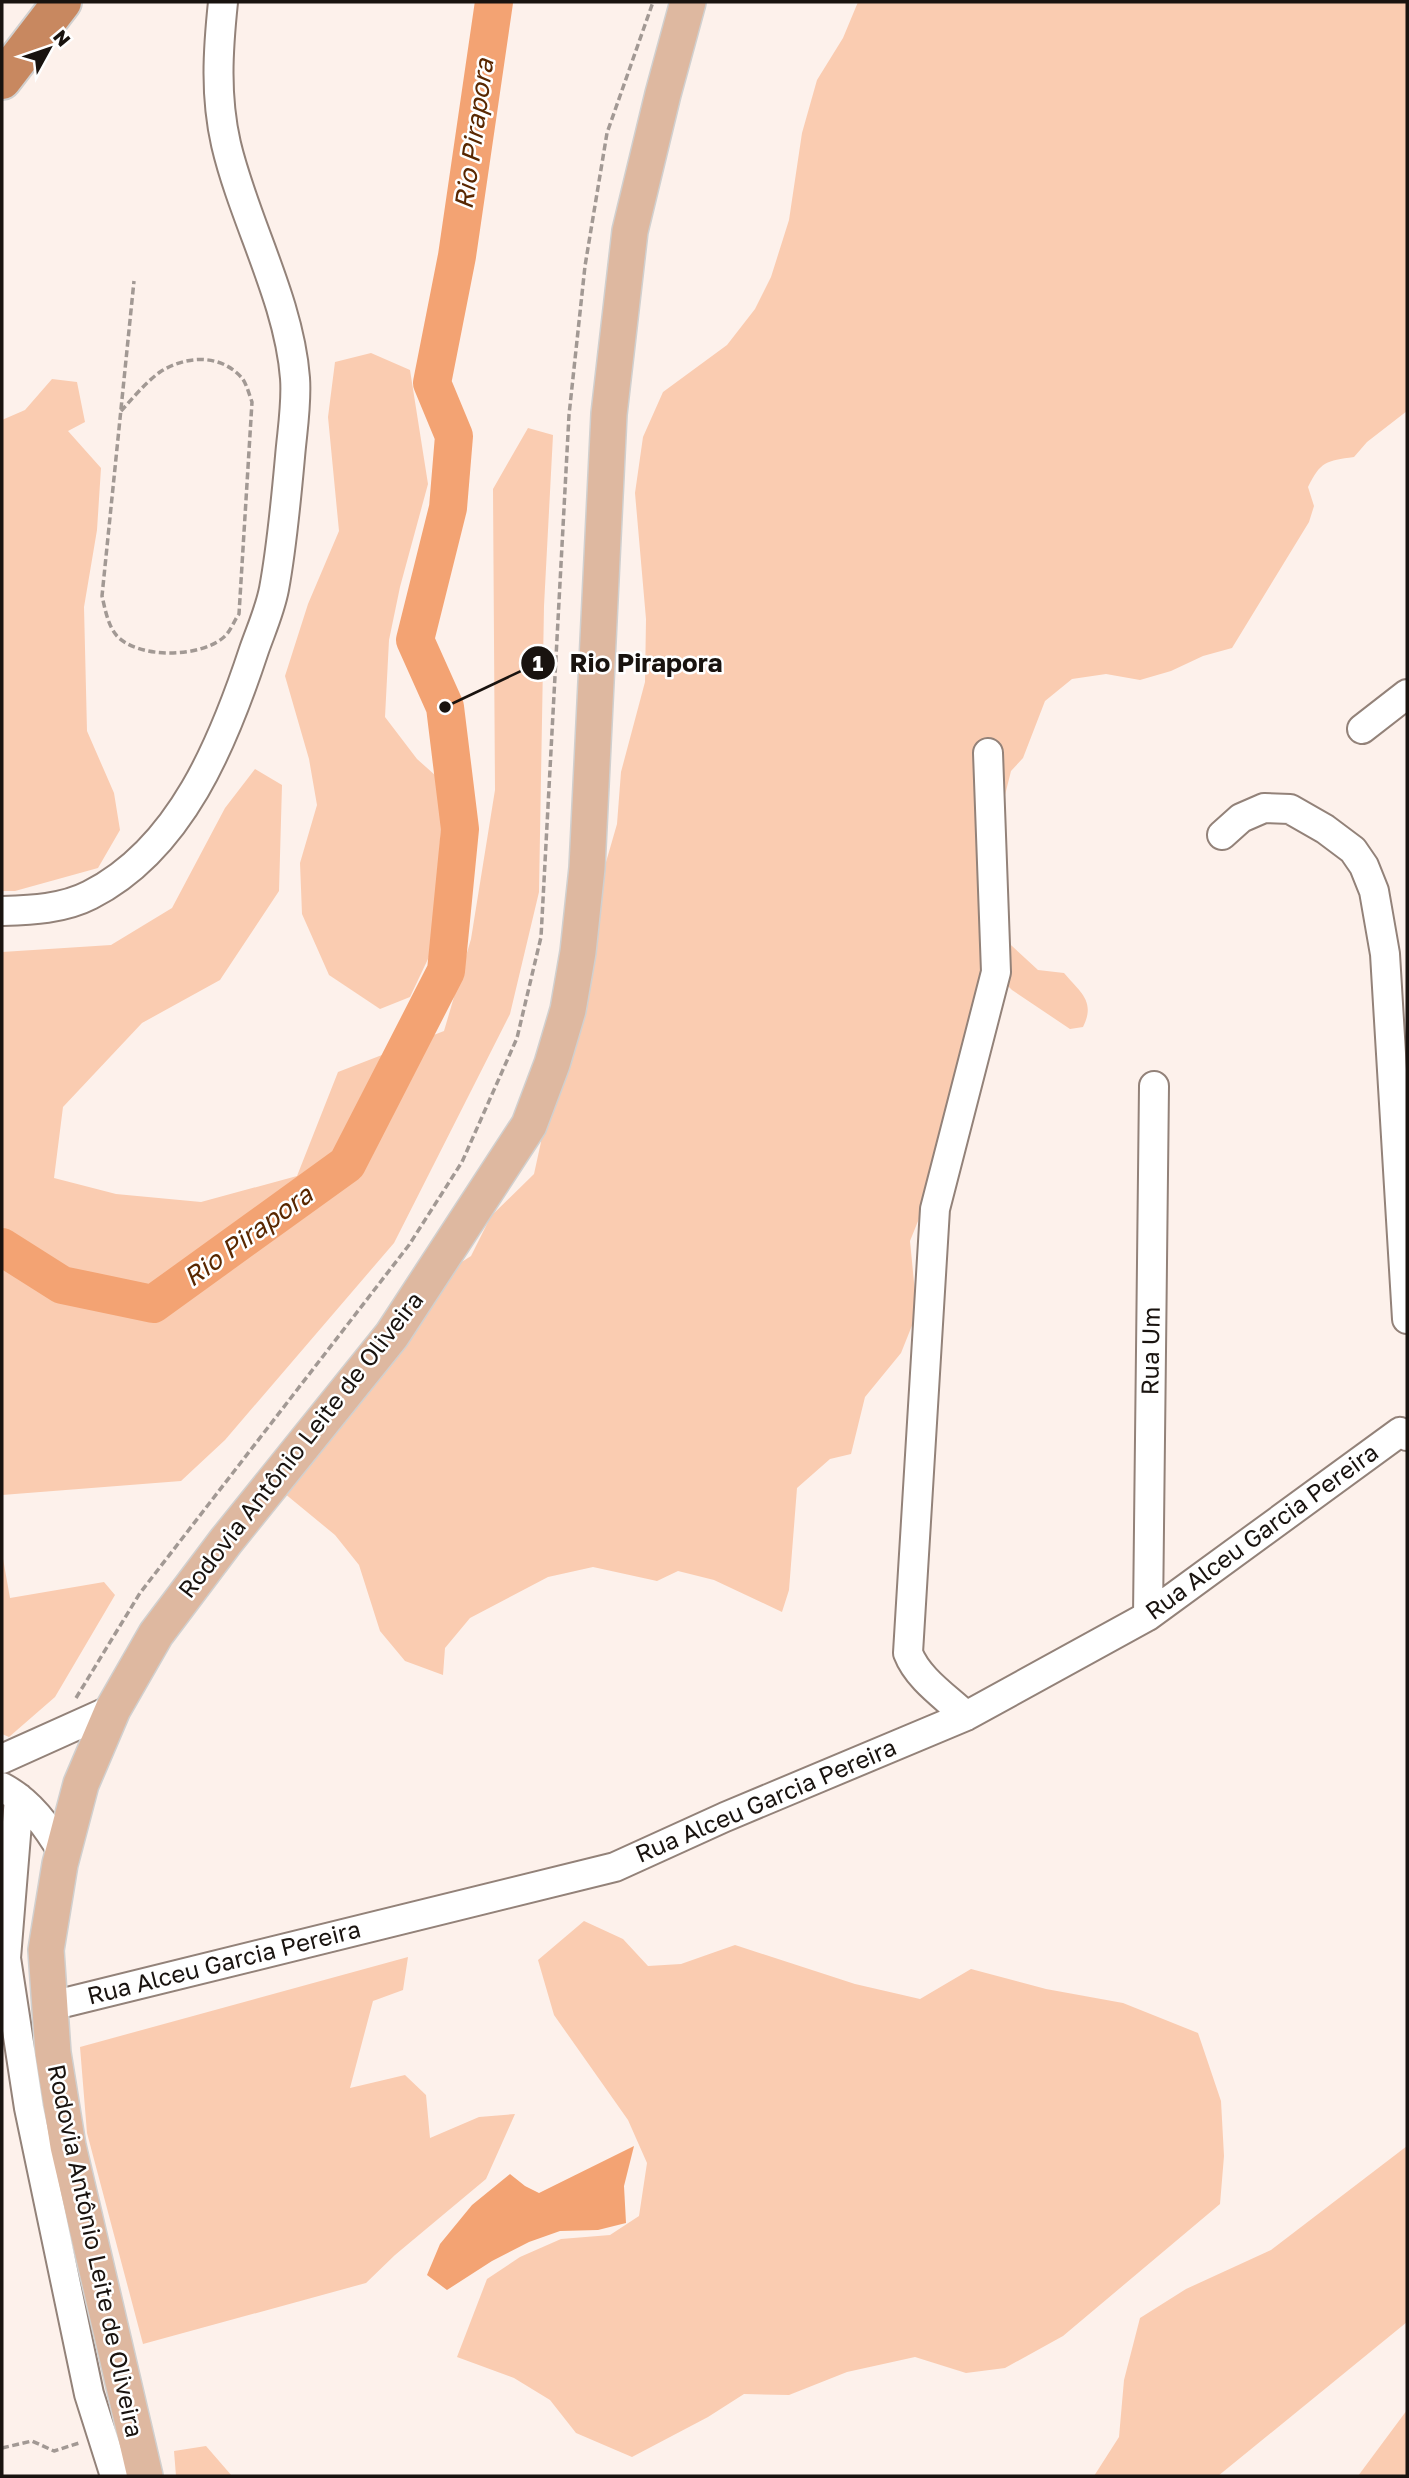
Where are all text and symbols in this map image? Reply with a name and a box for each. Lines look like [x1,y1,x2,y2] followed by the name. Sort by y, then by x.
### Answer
[14,14,84,84] north arrow
[49,25,76,51] text: N
[448,55,500,211] water label: Rio Pirapora
[520,640,737,687] callout: Rio Pirapora
[569,647,723,678] text: Rio Pirapora
[533,650,544,676] text: 1
[177,1178,319,1293] water label: Rio Pirapora
[171,1285,428,1603] street label: Rodovia Antônio Leite de Oliveira
[1134,1306,1165,1396] street label: Rua Um
[1139,1437,1383,1625] street label: Rua Alceu Garcia Pereira
[631,1731,900,1868] street label: Rua Alceu Garcia Pereira
[84,1914,363,2010] street label: Rua Alceu Garcia Pereira
[43,2062,150,2440] street label: Rodovia Antônio Leite de Oliveira

